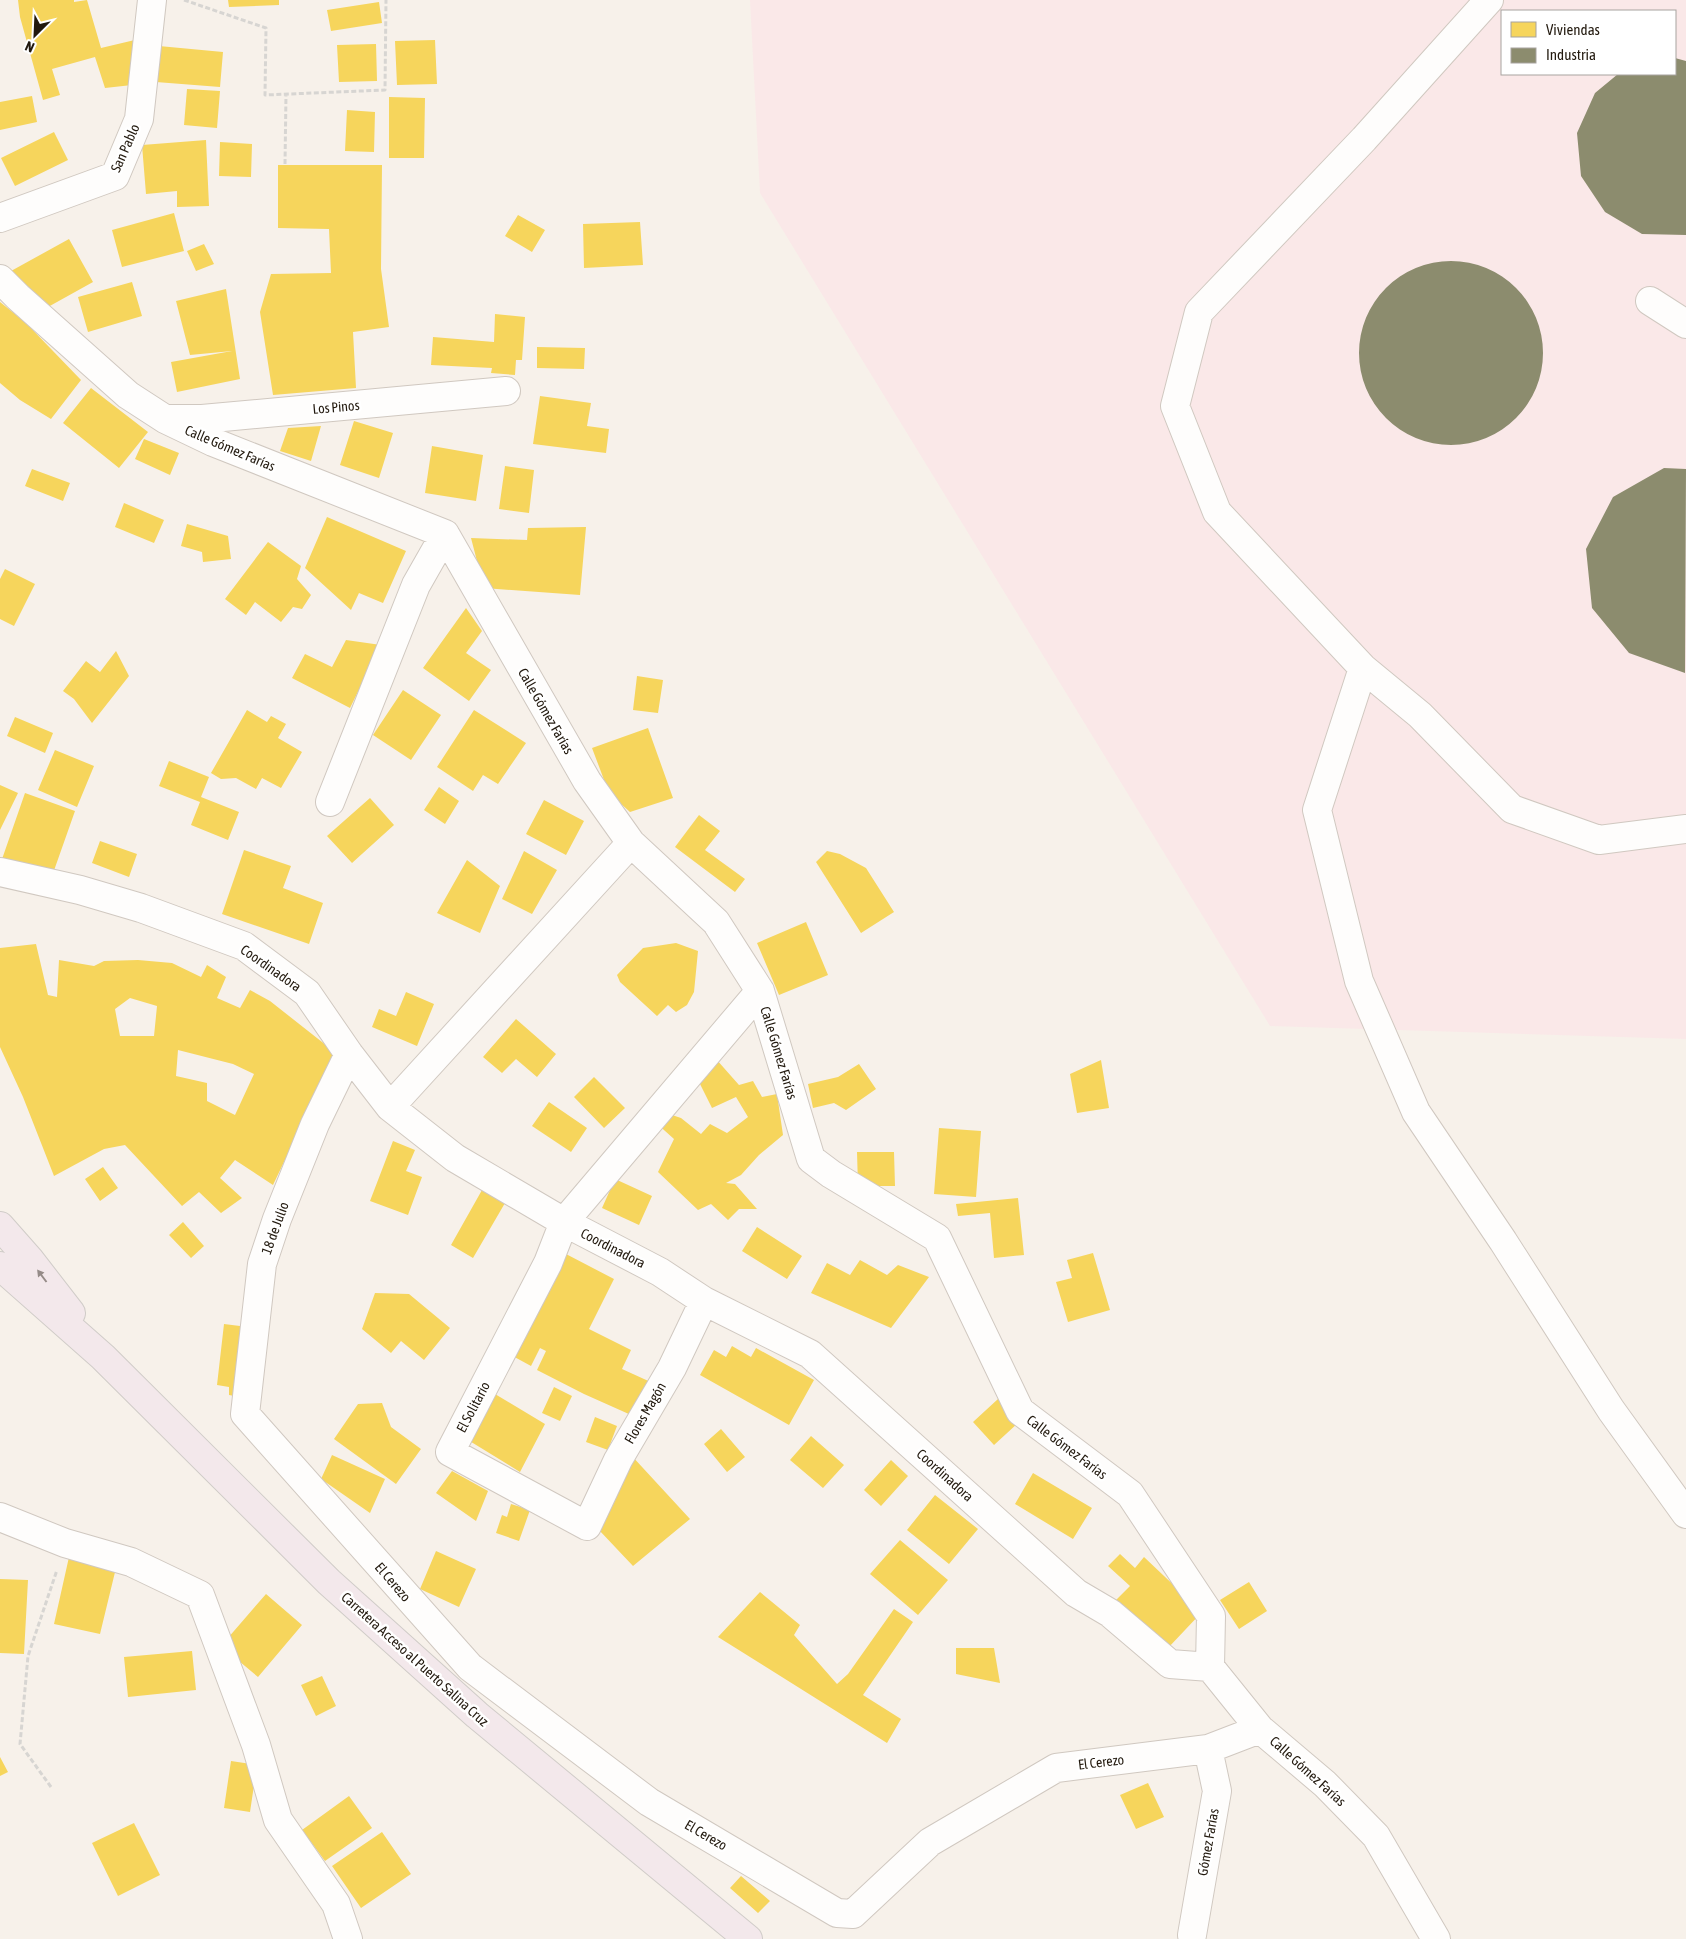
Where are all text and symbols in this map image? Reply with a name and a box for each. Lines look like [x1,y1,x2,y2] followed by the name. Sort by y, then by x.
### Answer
[10,10,60,60] north arrow
[1501,10,1676,75] legend
[1546,21,1600,38] text: Viviendas
[23,38,37,56] text: N
[1546,46,1596,63] text: Industria
[107,121,143,175] street label: San Pablo
[312,397,360,417] street label: Los Pinos
[182,422,278,474] street label: Calle Gómez Farías
[515,665,577,757] street label: Calle Gómez Farías
[238,941,304,995] street label: Coordinadora
[757,1005,801,1102] street label: Calle Gómez Farías
[258,1200,292,1256] street label: 18 de Julio
[578,1225,648,1271] street label: Coordinadora
[37,1269,47,1283] one-way arrow
[453,1379,493,1435] street label: El Solitario
[621,1379,669,1447] street label: Flores Magón
[1024,1412,1110,1482] street label: Calle Gómez Farías
[914,1446,976,1504] street label: Coordinadora
[372,1559,414,1605] street label: El Cerezo
[338,1589,492,1729] street label: Carretera Acceso al Puerto Salina Cruz
[1267,1733,1349,1809] street label: Calle Gómez Farías
[1077,1751,1125,1773] street label: El Cerezo
[1194,1807,1222,1877] street label: Gómez Farías
[682,1817,730,1853] street label: El Cerezo

